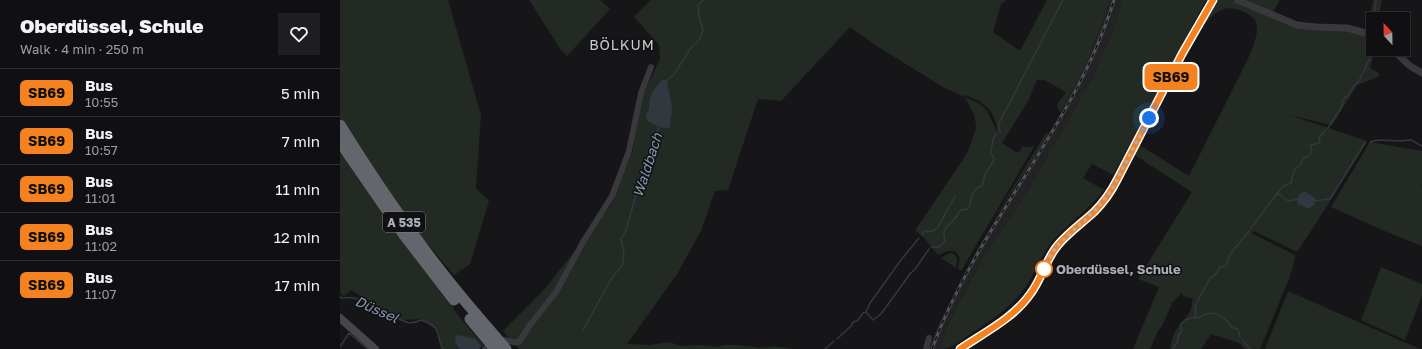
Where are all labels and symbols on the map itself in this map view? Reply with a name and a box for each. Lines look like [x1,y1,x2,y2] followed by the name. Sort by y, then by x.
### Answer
[1366,12,1410,56] north arrow
[589,36,655,53] district label: BÖLKUM
[1143,64,1199,90] line badge: SB69
[1139,108,1159,128] your location
[629,129,666,199] water label: Waldbach
[383,212,425,232] road number: A 535
[1035,260,1053,278] marker: Oberdüssel, Schule
[1056,261,1181,277] place label: Oberdüssel, Schule
[353,292,402,326] water label: Düssel

